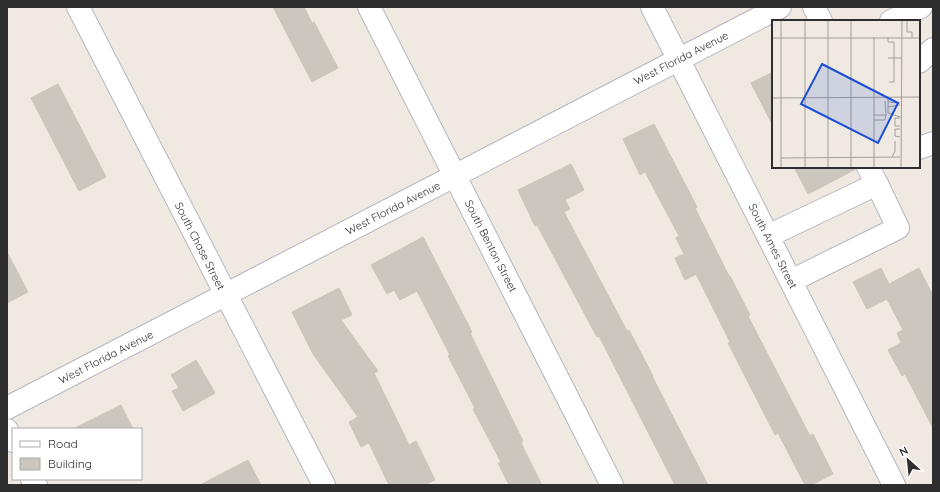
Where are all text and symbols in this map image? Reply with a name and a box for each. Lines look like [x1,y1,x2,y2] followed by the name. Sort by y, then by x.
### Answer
[772,20,920,168] inset map
[631,28,731,88] street label: West Florida Avenue
[343,178,443,238] street label: West Florida Avenue
[462,198,520,295] street label: South Benton Street
[172,200,228,292] street label: South Chase Street
[746,201,801,291] street label: South Ames Street
[56,327,156,387] street label: West Florida Avenue
[12,428,142,480] legend
[48,436,78,451] text: Road
[888,440,928,480] north arrow
[897,443,910,459] text: N
[48,456,92,471] text: Building

